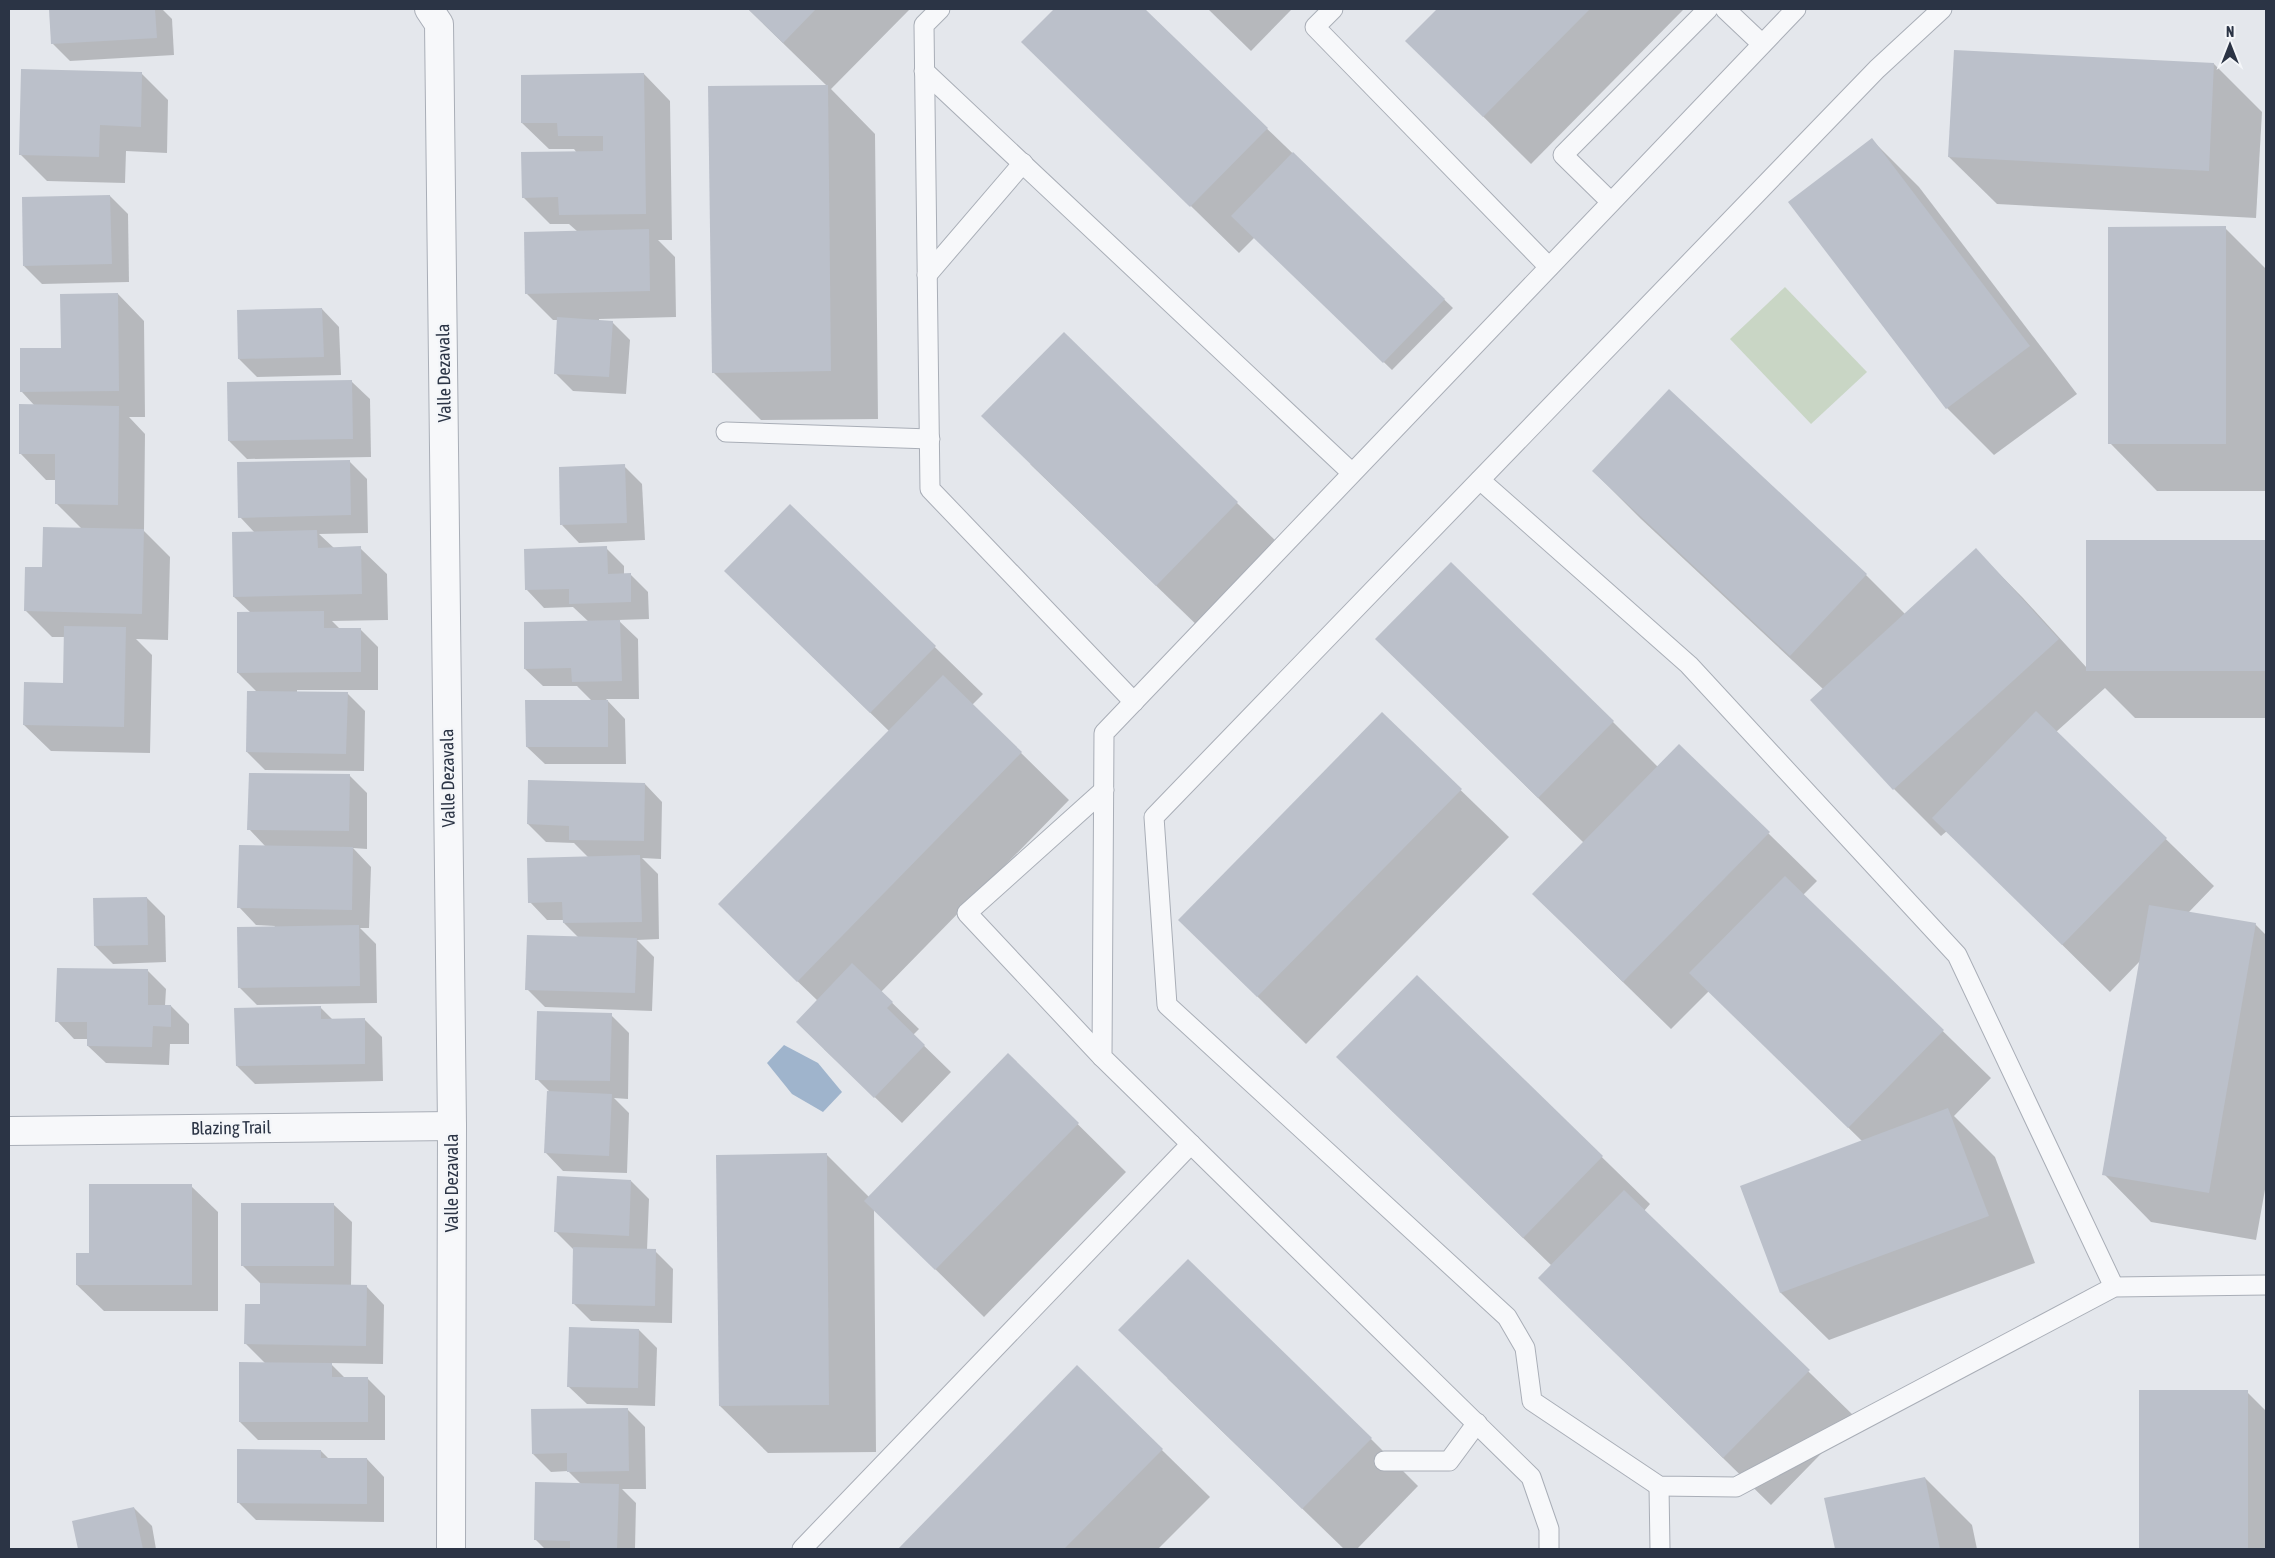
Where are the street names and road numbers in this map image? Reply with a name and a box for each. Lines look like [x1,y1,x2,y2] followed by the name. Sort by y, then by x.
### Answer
[432,324,455,422] street label: Valle Dezavala
[436,729,459,827] street label: Valle Dezavala
[191,1116,272,1139] street label: Blazing Trail
[441,1134,462,1232] street label: Valle Dezavala

